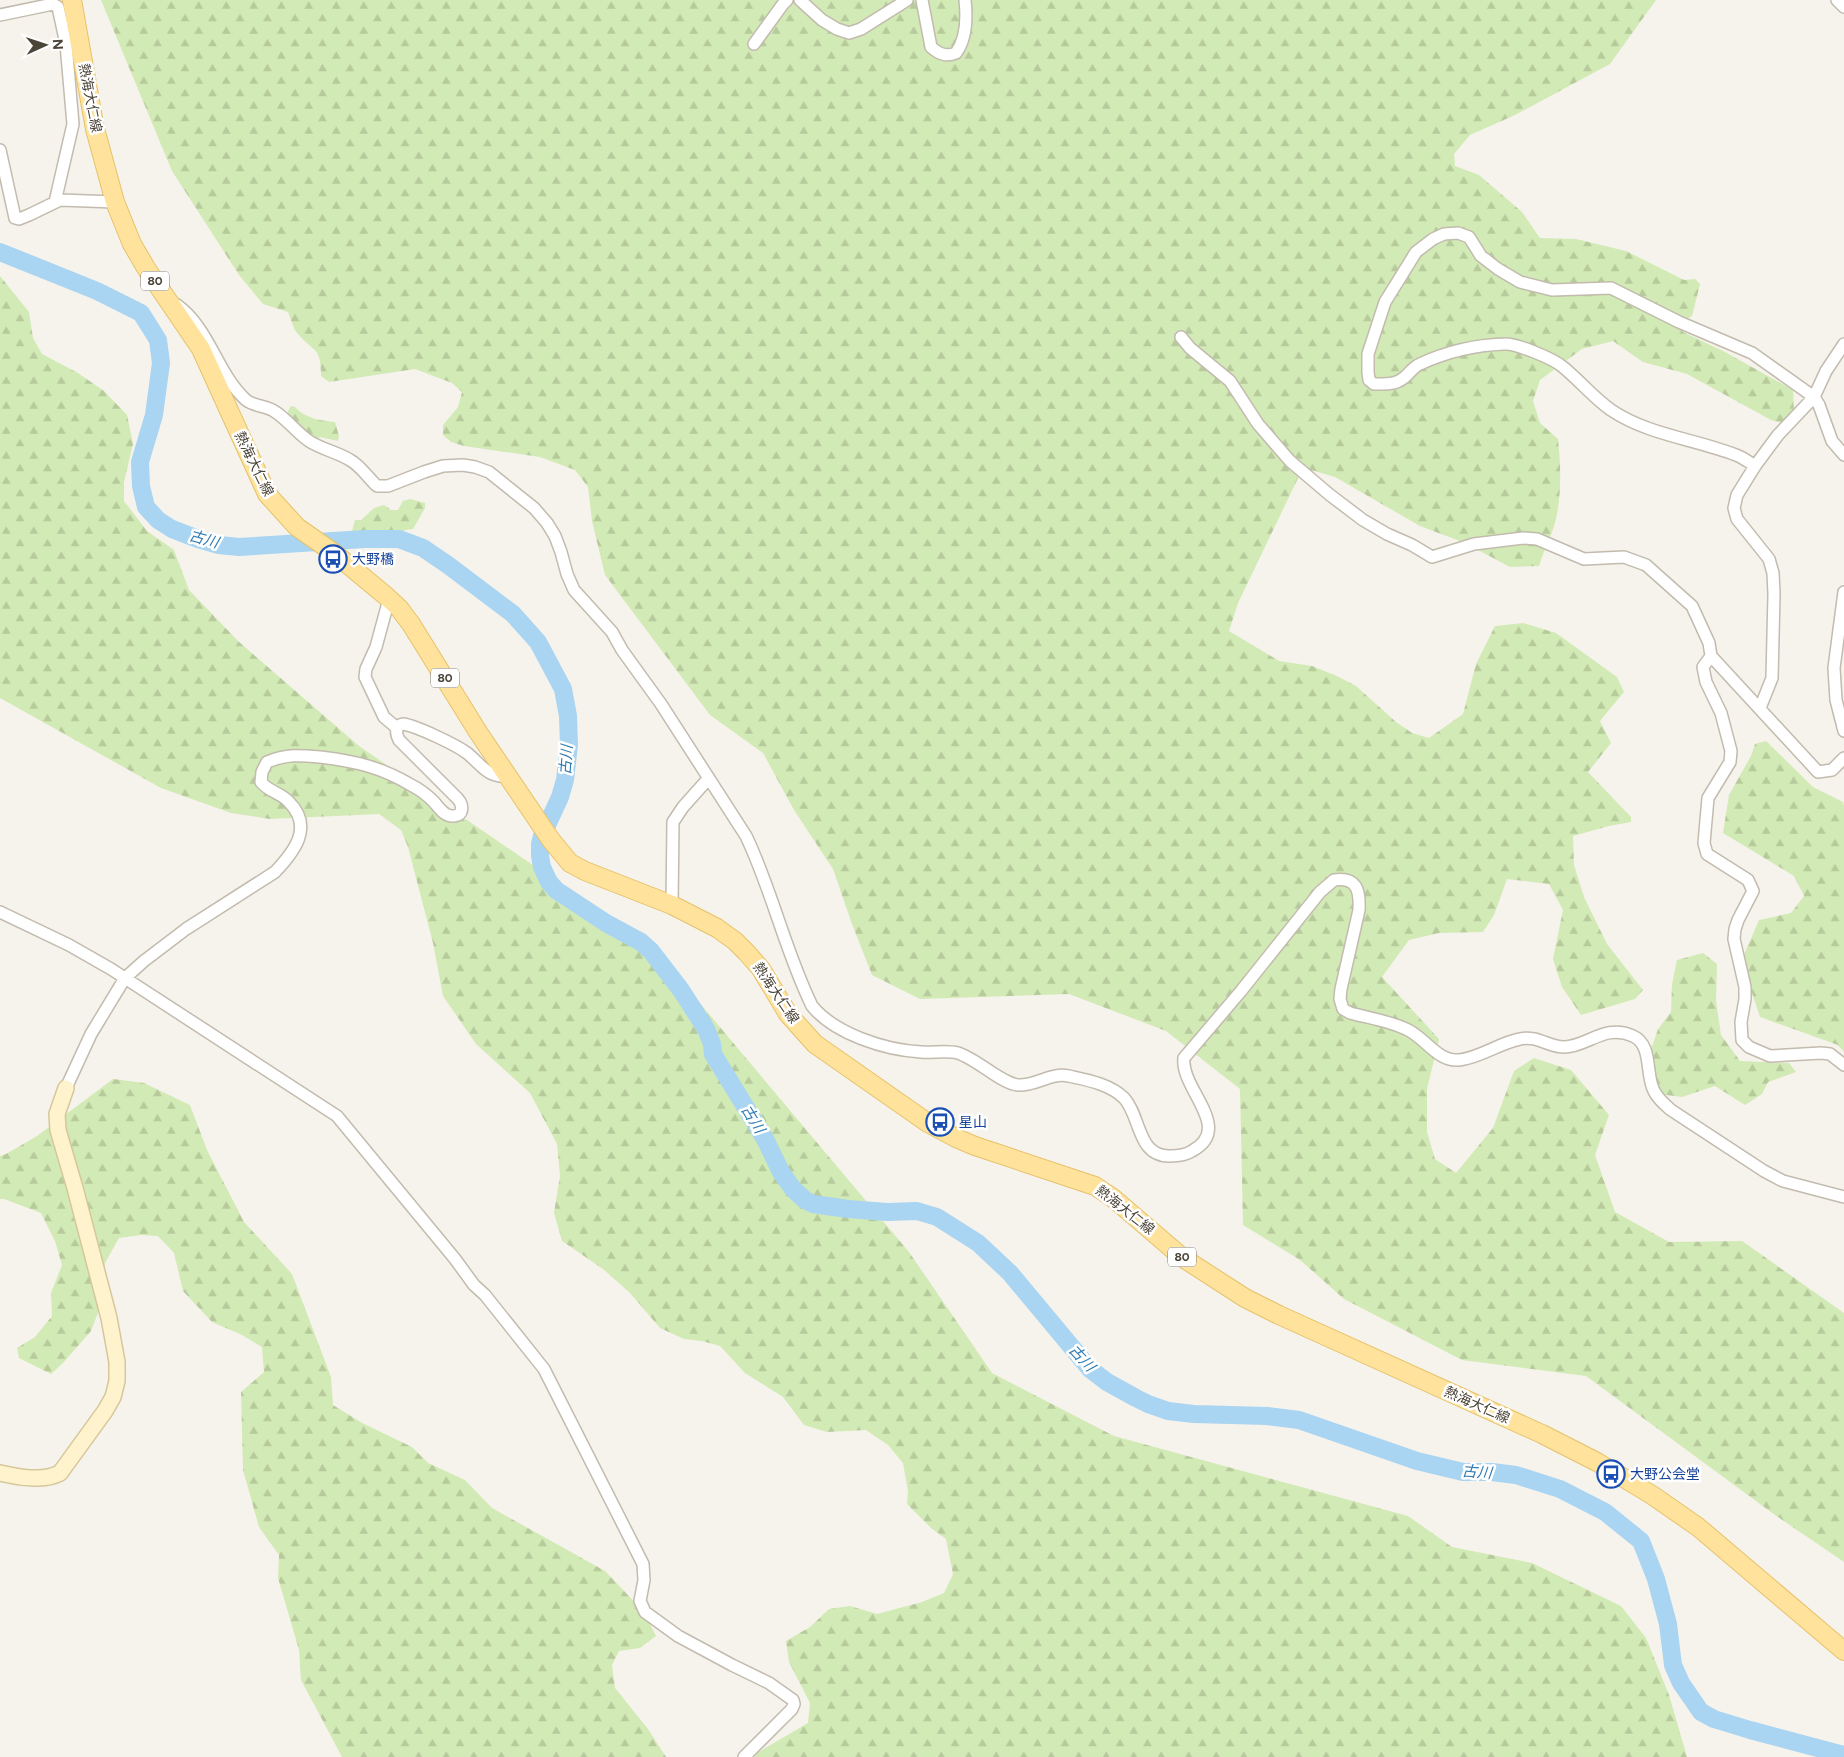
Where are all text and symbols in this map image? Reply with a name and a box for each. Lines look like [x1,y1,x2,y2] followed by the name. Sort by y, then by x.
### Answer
[20,20,70,70] north arrow
[49,38,66,50] text: N
[75,62,105,134] street label: 熱海大仁線
[141,272,169,290] road number: 80
[231,429,277,499] street label: 熱海大仁線
[187,526,223,552] water label: 古川
[318,544,348,574] bus stop icon: 大野橋
[352,551,394,568] place label: 大野橋
[431,668,459,688] road number: 80
[556,742,576,776] water label: 古川
[749,959,803,1027] street label: 熱海大仁線
[737,1102,770,1138] water label: 古川
[925,1107,955,1137] bus stop icon: 星山
[959,1114,987,1131] place label: 星山
[1092,1182,1158,1238] street label: 熱海大仁線
[1168,1248,1196,1266] road number: 80
[1065,1341,1100,1377] water label: 古川
[1442,1383,1512,1427] street label: 熱海大仁線
[1596,1459,1626,1489] bus stop icon: 大野公会堂
[1461,1462,1495,1482] water label: 古川
[1630,1466,1700,1483] place label: 大野公会堂

